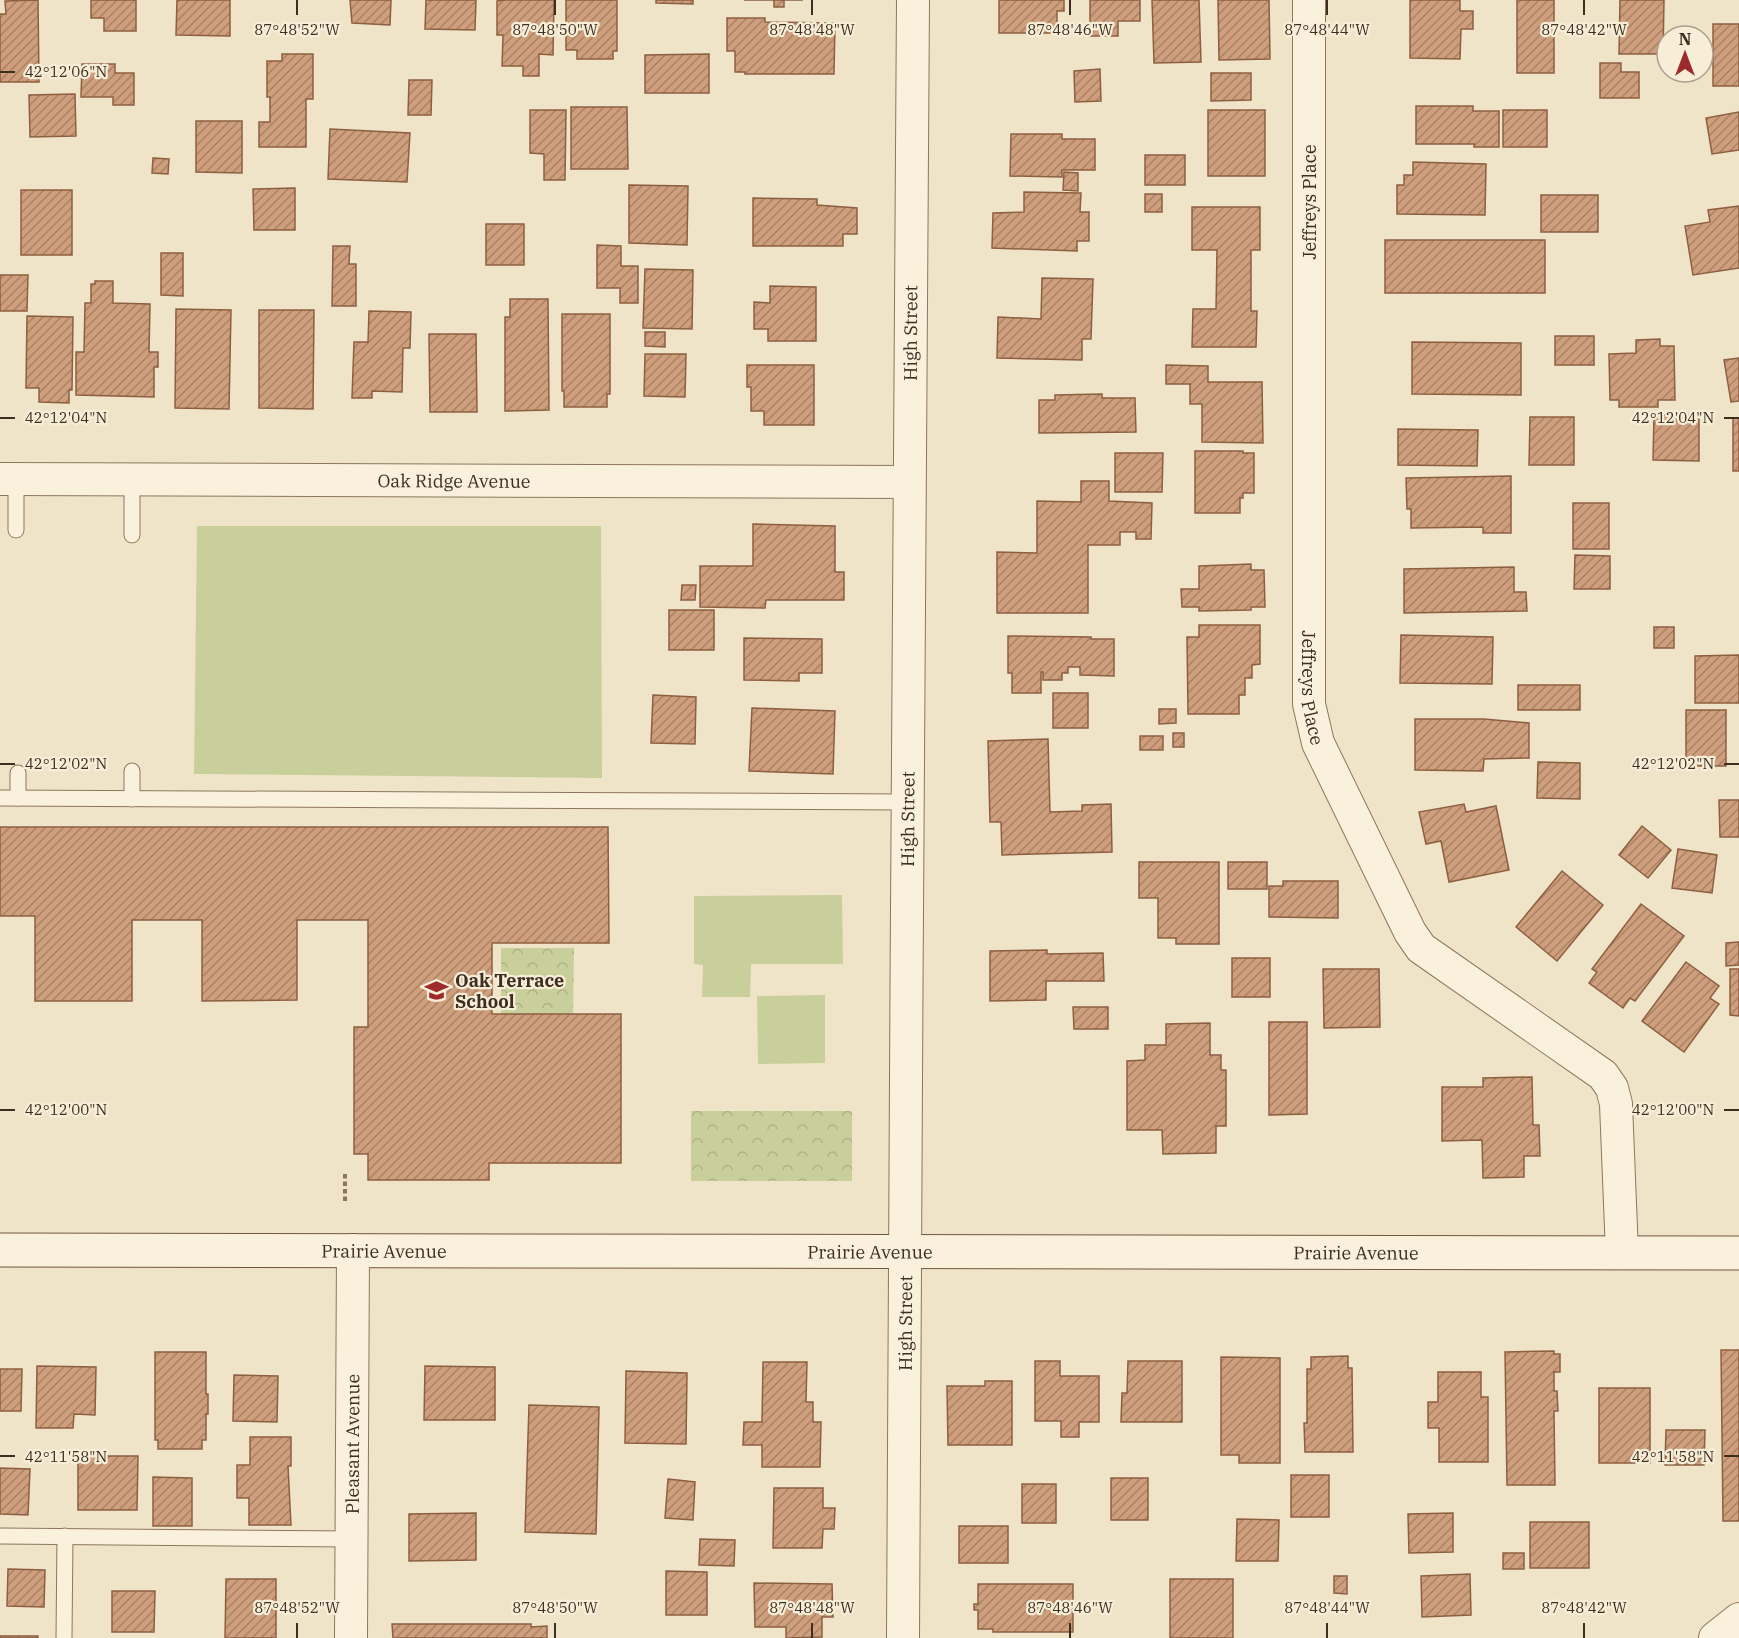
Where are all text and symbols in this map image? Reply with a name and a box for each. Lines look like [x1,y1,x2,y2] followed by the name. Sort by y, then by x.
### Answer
[254,20,340,39] text: 87°48'52"W
[512,20,598,39] text: 87°48'50"W
[769,20,855,39] text: 87°48'48"W
[1027,20,1113,39] text: 87°48'46"W
[1284,20,1370,39] text: 87°48'44"W
[1541,20,1627,39] text: 87°48'42"W
[1655,24,1715,84] north arrow
[1679,29,1691,49] text: N
[25,62,107,81] text: 42°12'06"N
[1298,144,1321,260] street label: Jeffreys Place
[898,285,922,381] street label: High Street
[25,408,107,427] text: 42°12'04"N
[1632,408,1714,427] text: 42°12'04"N
[377,469,531,492] street label: Oak Ridge Avenue
[1297,630,1330,747] street label: Jeffreys Place
[25,754,107,773] text: 42°12'02"N
[1632,754,1714,773] text: 42°12'02"N
[896,771,919,867] street label: High Street
[455,969,564,1013] place label: Oak Terrace School
[424,977,450,1003] school or university icon: Oak Terrace School
[25,1100,107,1119] text: 42°12'00"N
[1632,1100,1714,1119] text: 42°12'00"N
[321,1239,447,1262] street label: Prairie Avenue
[807,1240,933,1263] street label: Prairie Avenue
[1293,1241,1419,1264] street label: Prairie Avenue
[893,1275,917,1371] street label: High Street
[340,1374,364,1514] street label: Pleasant Avenue
[25,1447,107,1466] text: 42°11'58"N
[1632,1447,1714,1466] text: 42°11'58"N
[254,1598,340,1617] text: 87°48'52"W
[512,1598,598,1617] text: 87°48'50"W
[769,1598,855,1617] text: 87°48'48"W
[1027,1598,1113,1617] text: 87°48'46"W
[1284,1598,1370,1617] text: 87°48'44"W
[1541,1598,1627,1617] text: 87°48'42"W

